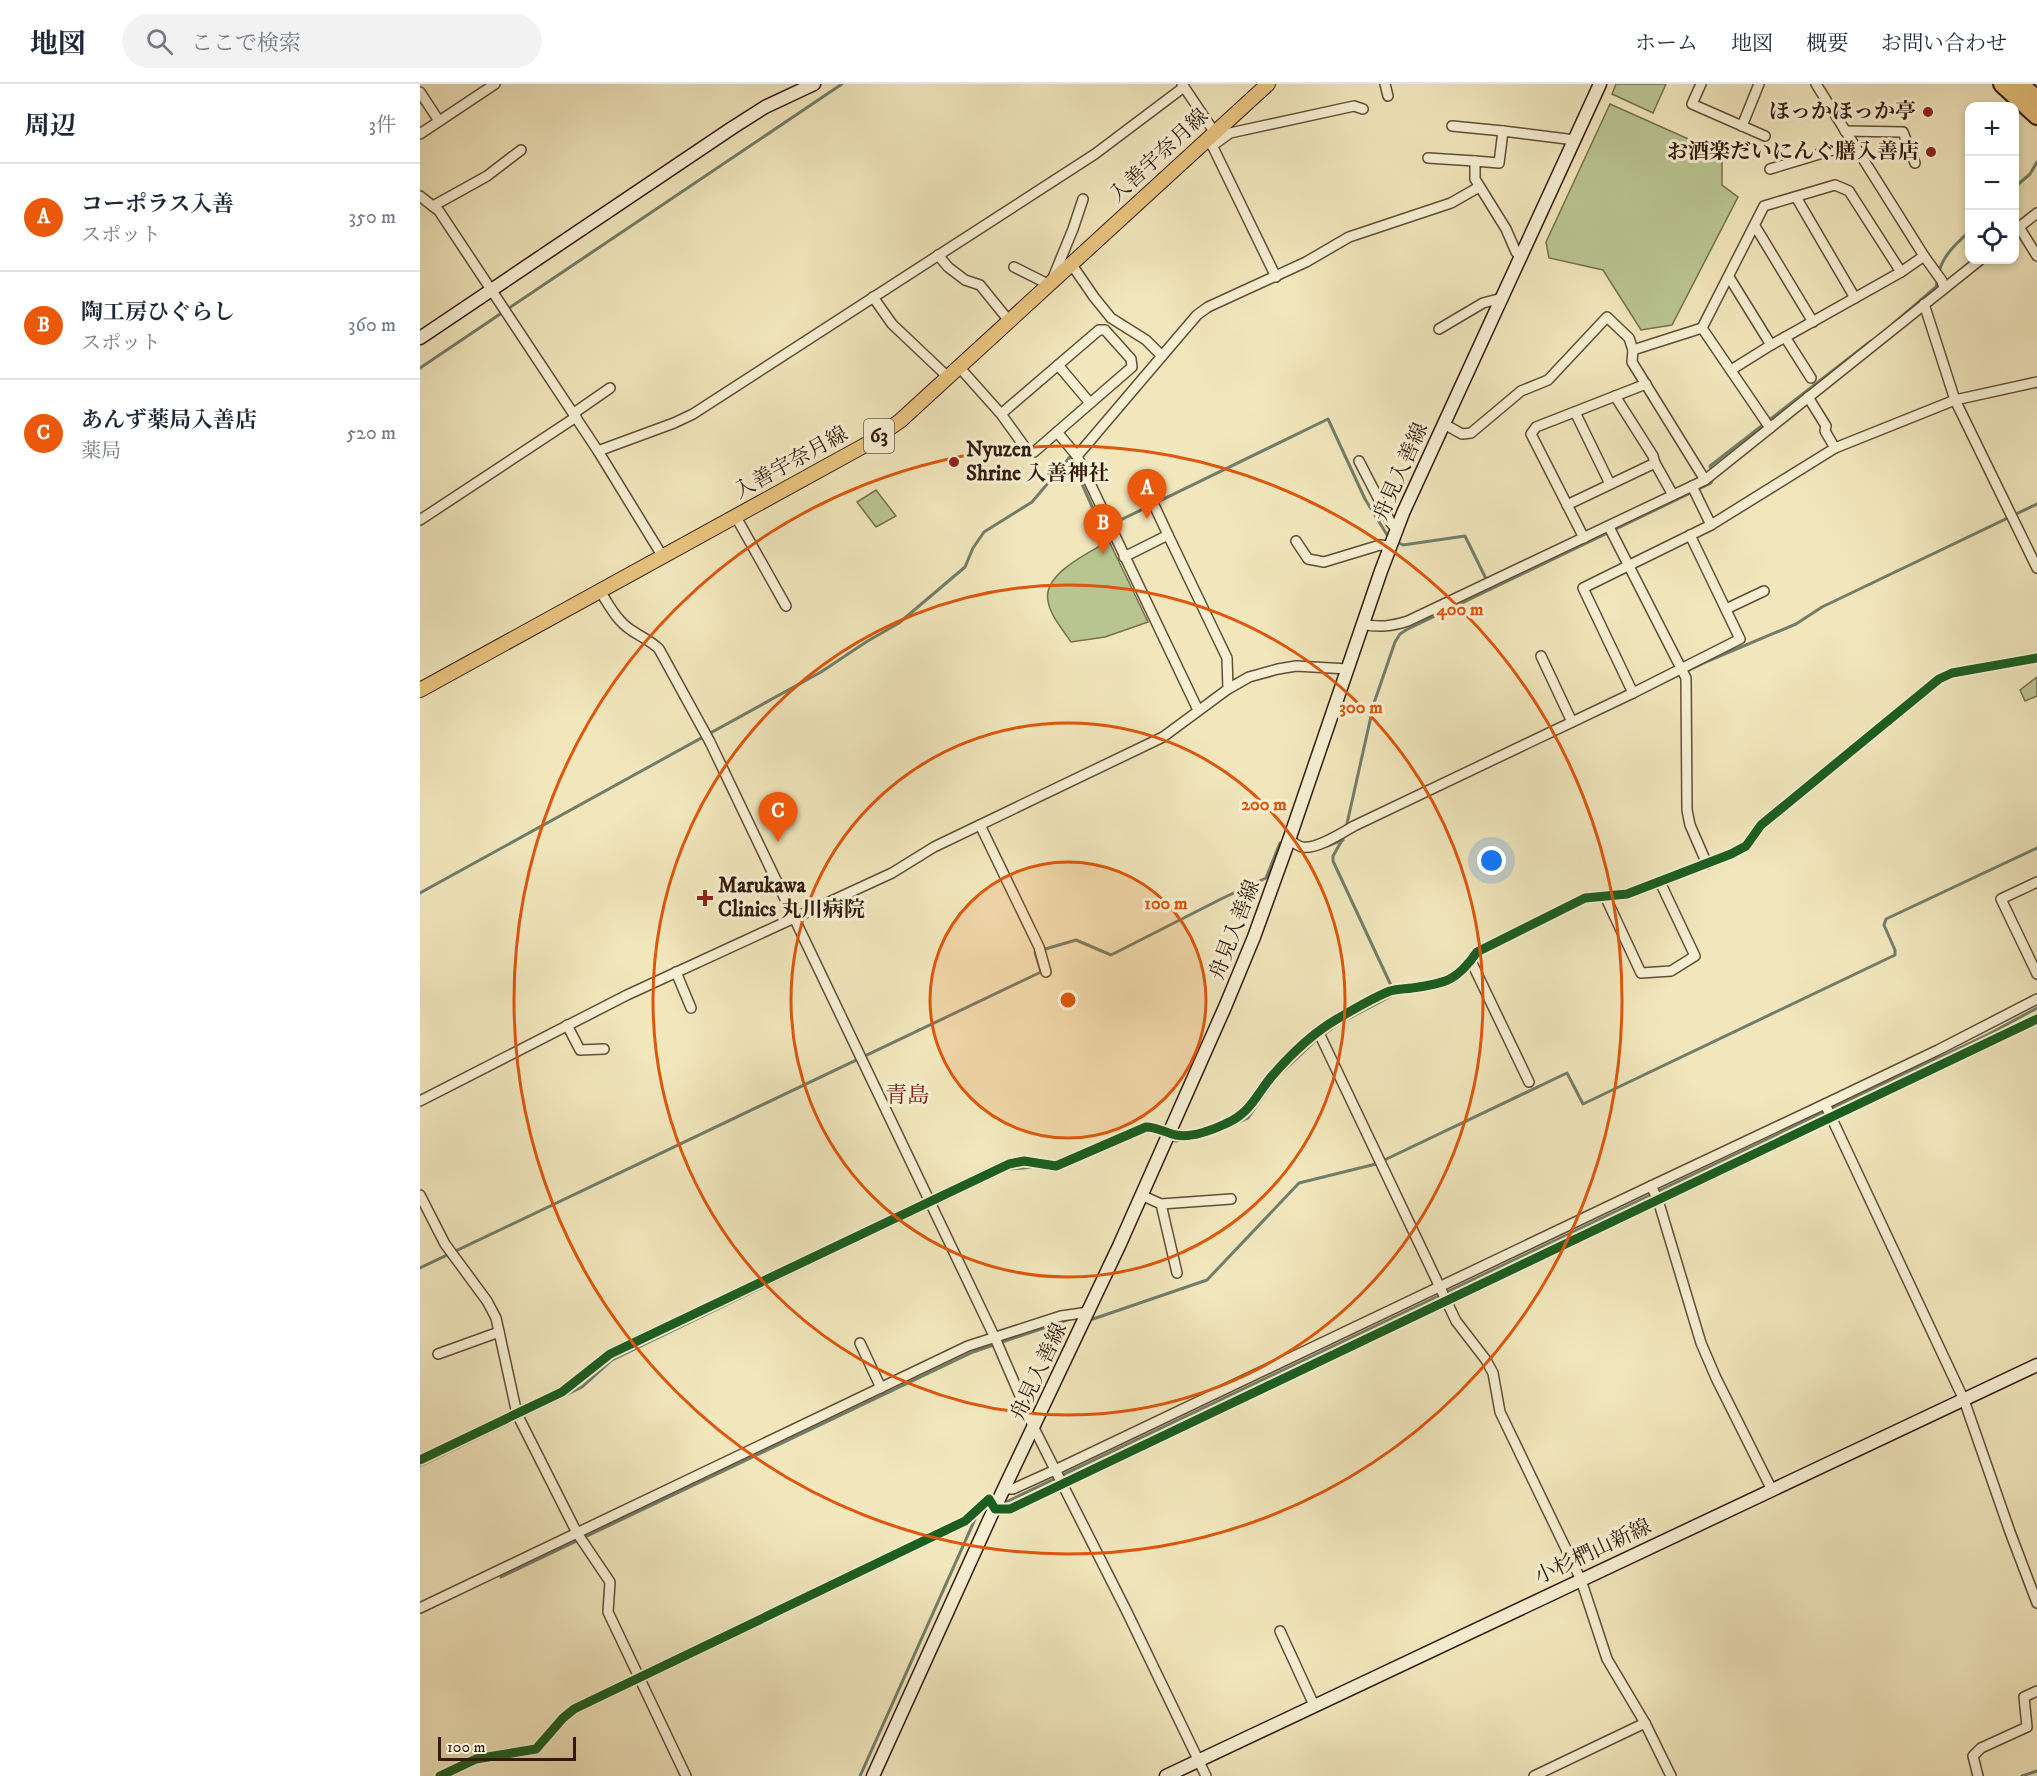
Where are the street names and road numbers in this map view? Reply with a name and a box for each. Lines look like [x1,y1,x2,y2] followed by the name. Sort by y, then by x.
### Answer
[1104,104,1214,208] street label: 入善宇奈月線
[864,419,894,453] road number: 63
[1368,419,1434,525] street label: 舟見入善線
[730,421,852,505] street label: 入善宇奈月線
[1204,876,1266,984] street label: 舟見入善線
[1005,1319,1073,1425] street label: 舟見入善線
[1530,1514,1656,1590] street label: 小杉椚山新線

